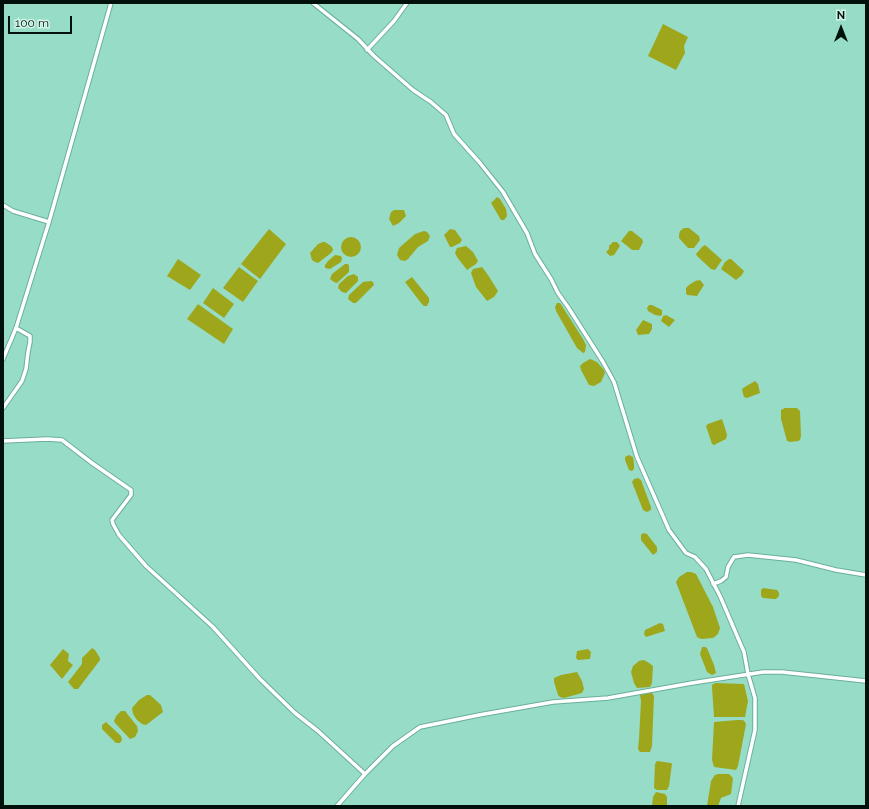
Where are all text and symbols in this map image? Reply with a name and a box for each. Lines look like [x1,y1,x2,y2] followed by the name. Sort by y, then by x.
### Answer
[10,8,74,34] scale bar
[821,8,861,48] north arrow
[837,9,845,22] text: N
[15,16,49,30] text: 100 m

